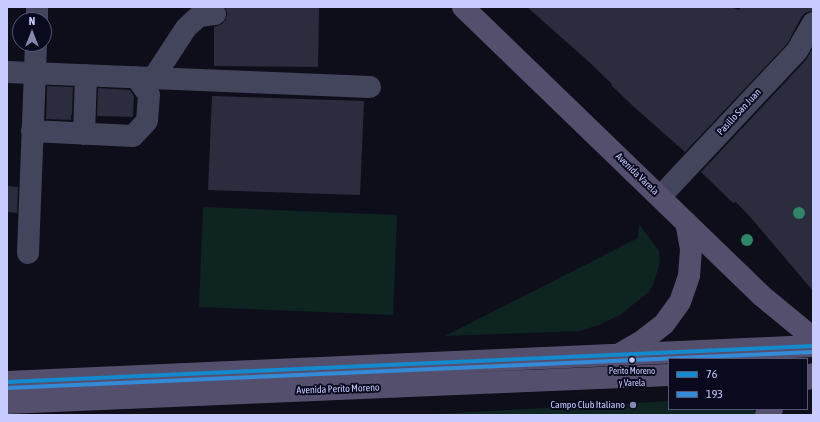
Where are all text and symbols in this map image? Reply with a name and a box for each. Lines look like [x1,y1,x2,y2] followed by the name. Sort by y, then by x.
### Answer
[12,12,52,52] north arrow
[29,15,35,27] text: N
[714,86,764,138] street label: Pasillo San Juan
[613,150,661,198] street label: Avenida Varela
[627,355,637,365] marker: Perito Moreno y Varela
[668,358,808,410] legend
[609,366,655,387] place label: Perito Moreno y Varela
[706,367,717,381] text: 76
[296,382,380,396] street label: Avenida Perito Moreno
[706,387,723,401] text: 193
[551,399,625,411] place label: Campo Club Italiano
[628,400,638,410] marker: Campo Club Italiano

